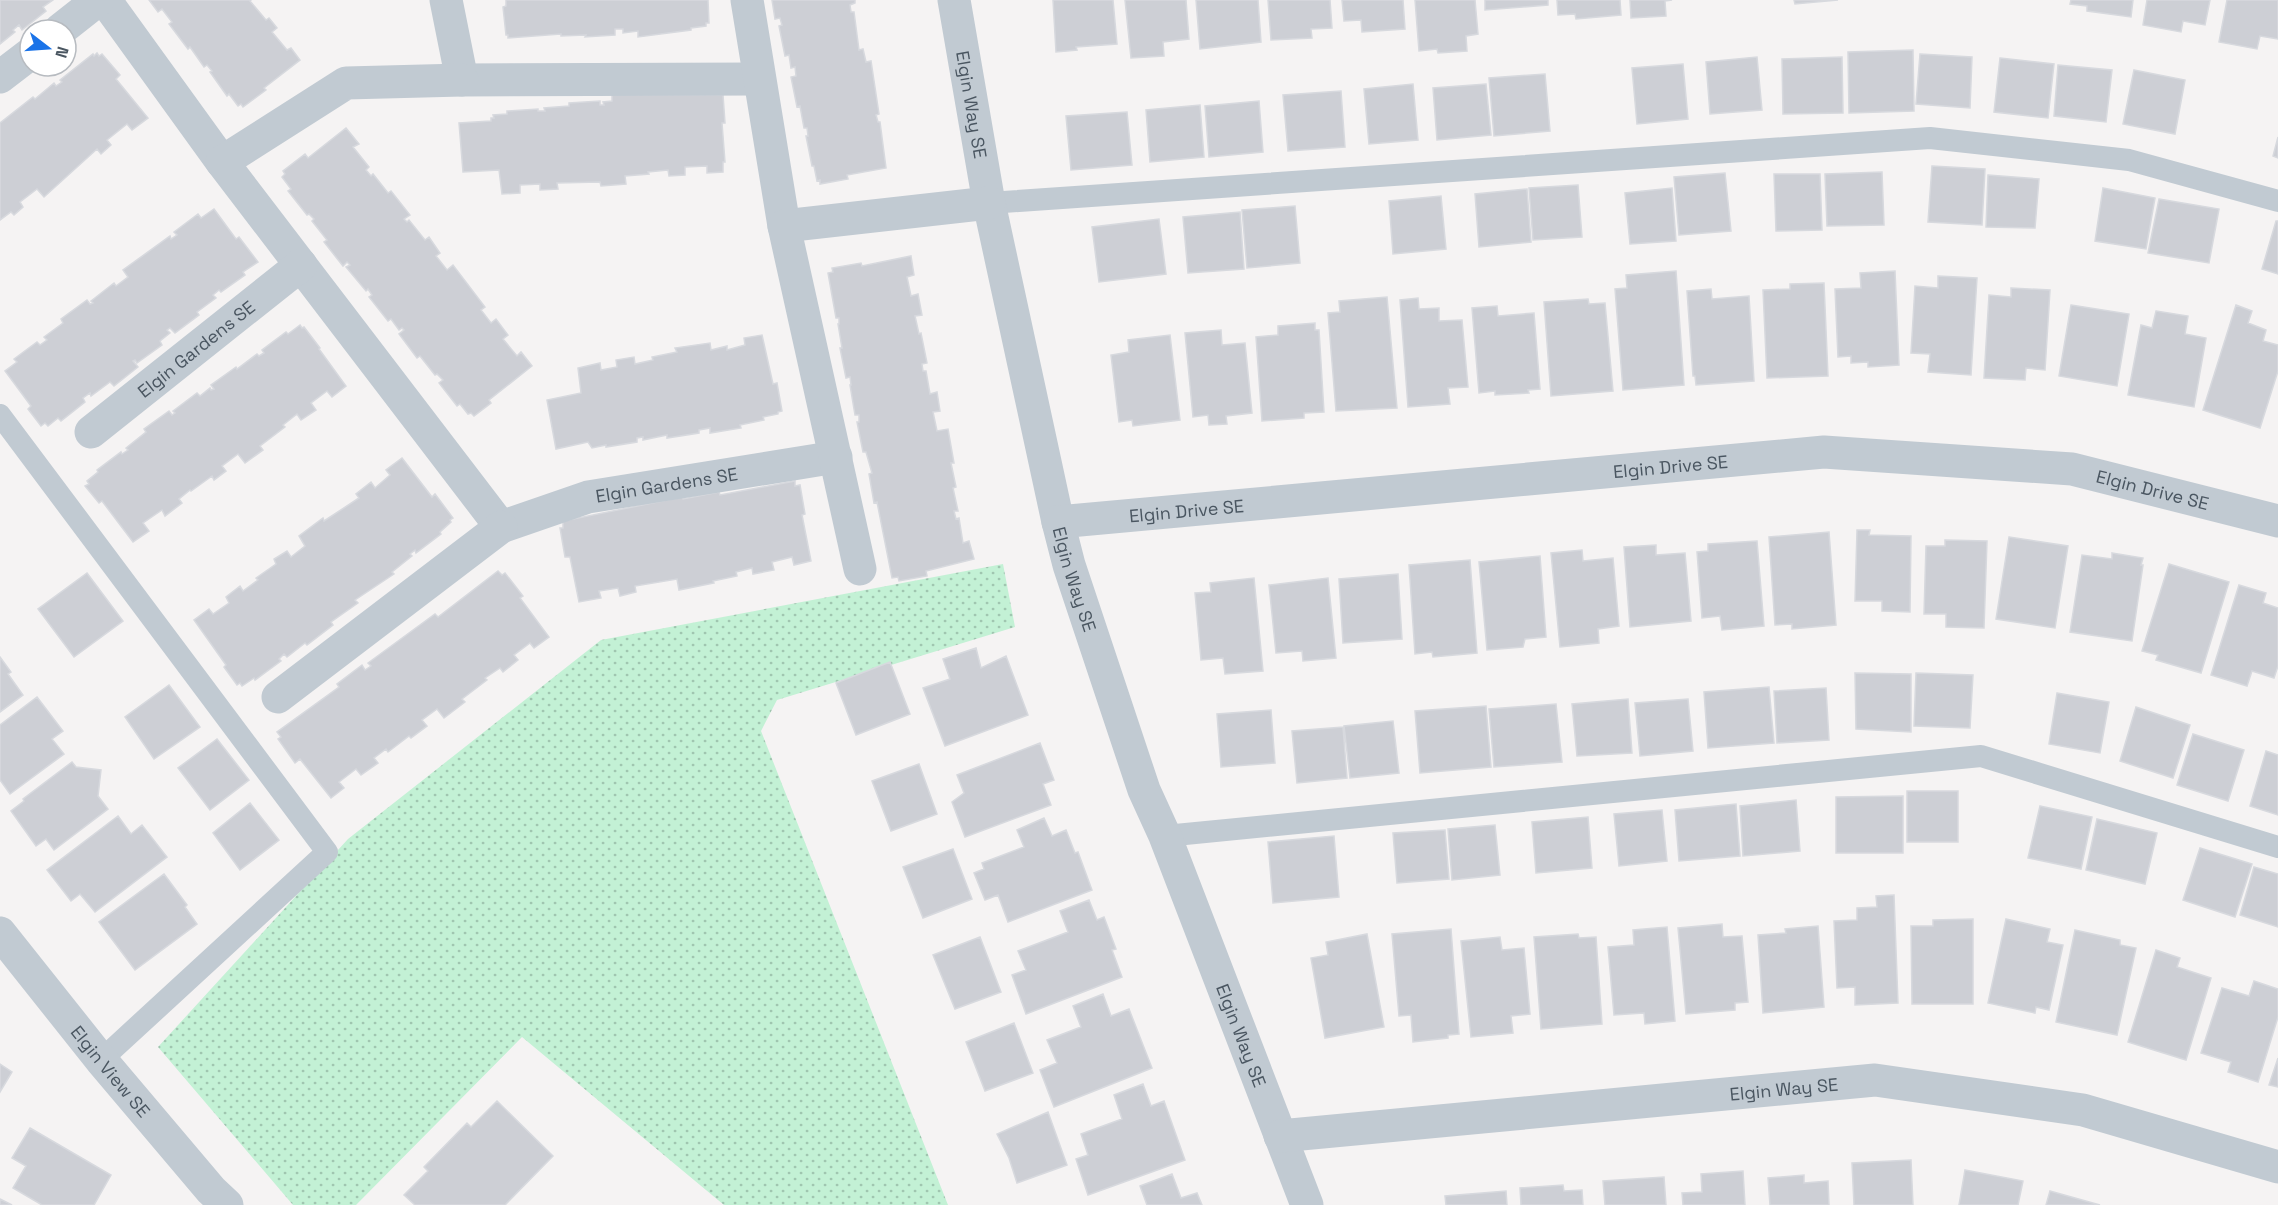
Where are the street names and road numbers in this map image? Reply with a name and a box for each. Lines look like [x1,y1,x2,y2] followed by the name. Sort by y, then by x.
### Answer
[951,49,993,160] street label: Elgin Way SE
[133,295,259,402] street label: Elgin Gardens SE
[1612,449,1729,483] street label: Elgin Drive SE
[594,462,739,507] street label: Elgin Gardens SE
[2094,464,2211,515] street label: Elgin Drive SE
[1128,494,1245,527] street label: Elgin Drive SE
[1048,524,1102,635] street label: Elgin Way SE
[1211,980,1272,1090] street label: Elgin Way SE
[66,1020,156,1122] street label: Elgin View SE
[1729,1072,1839,1105] street label: Elgin Way SE

